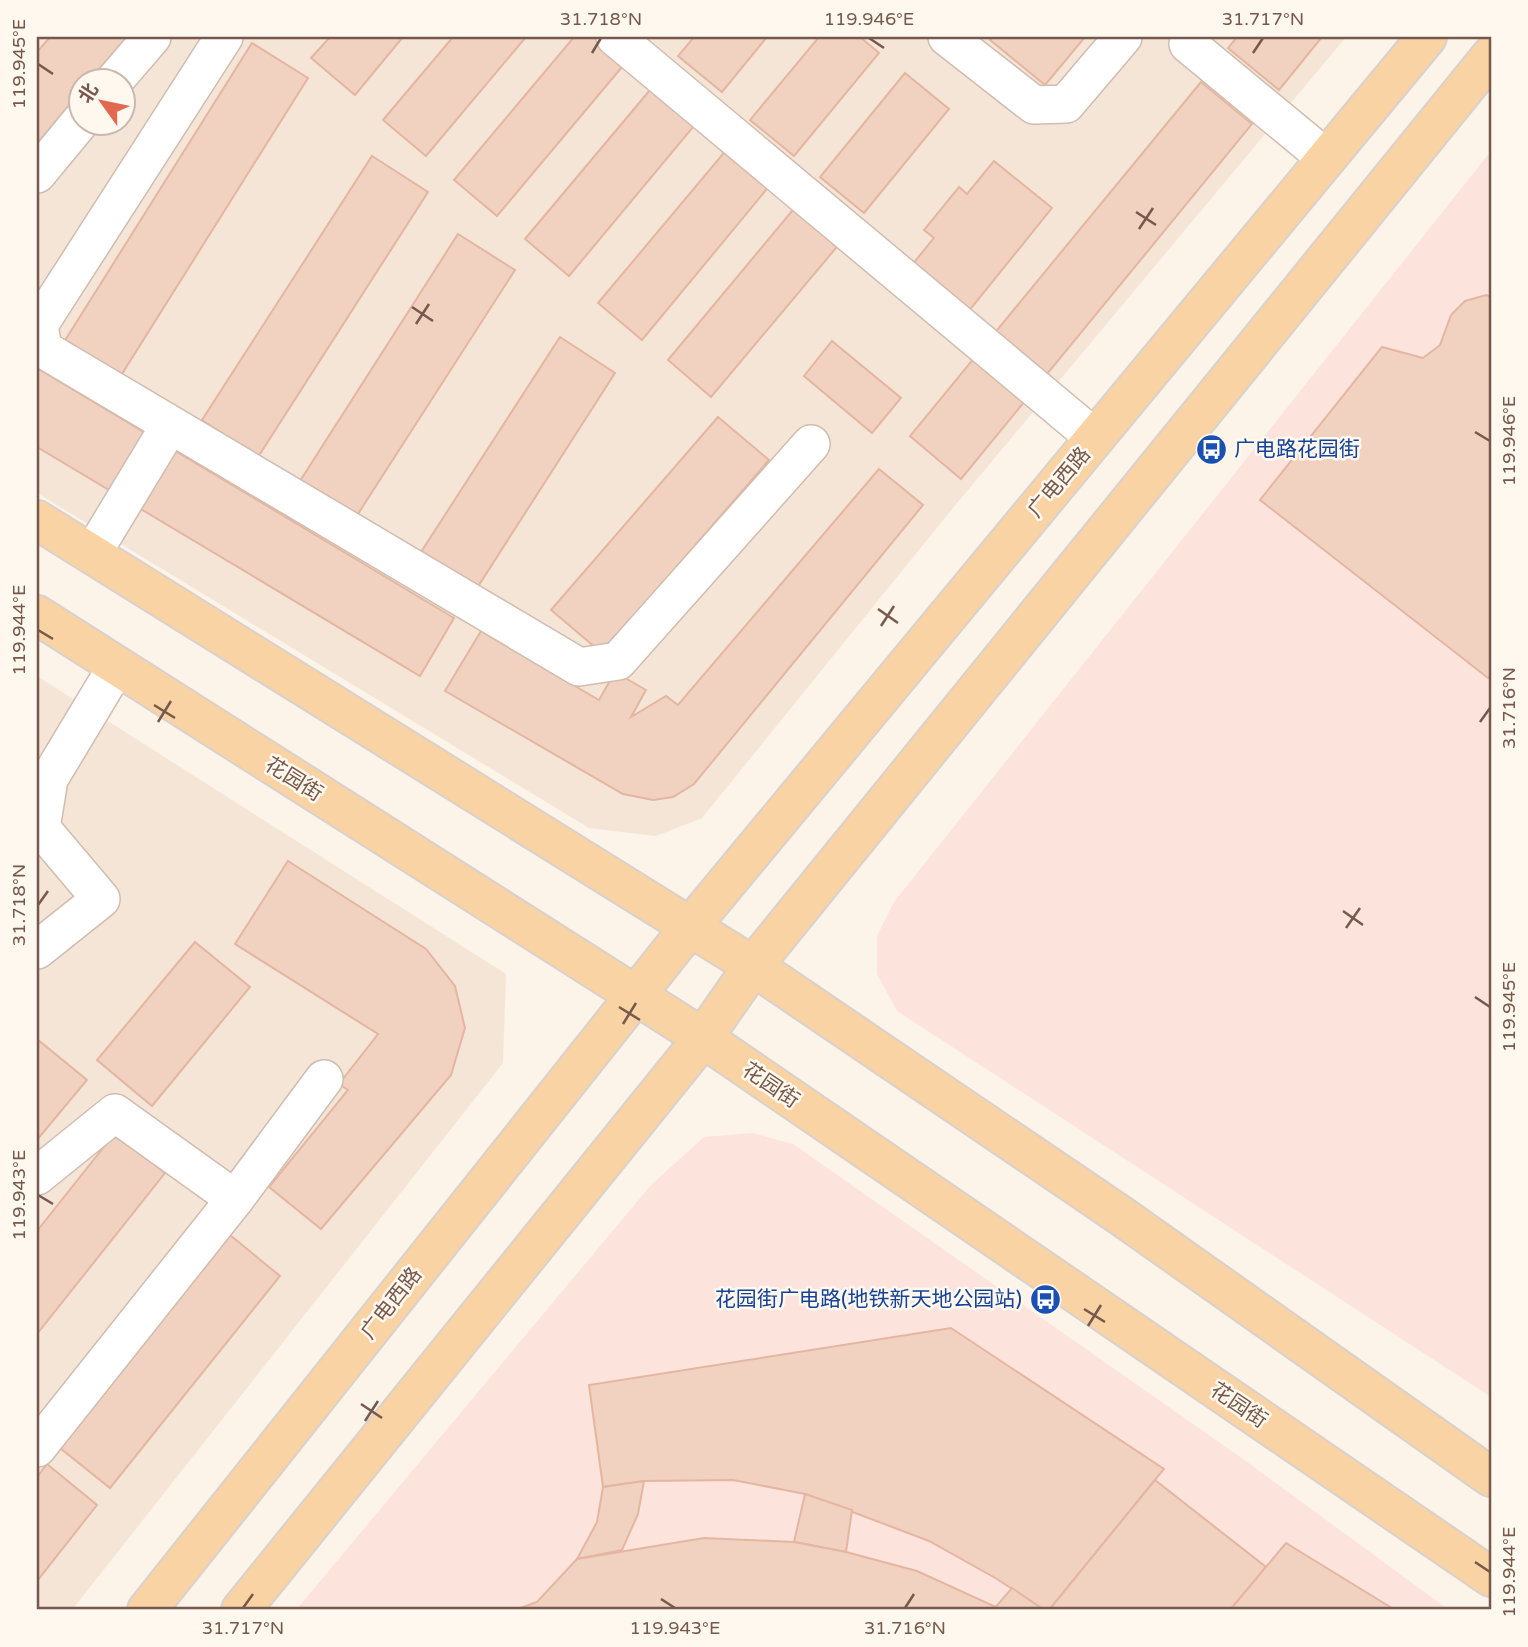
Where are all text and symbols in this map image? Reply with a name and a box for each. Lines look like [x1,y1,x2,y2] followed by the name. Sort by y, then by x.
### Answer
[560,8,642,30] text: 31.718°N
[824,8,914,30] text: 119.946°E
[1222,8,1304,30] text: 31.717°N
[8,19,30,109] text: 119.945°E
[66,66,136,136] north arrow
[74,79,103,107] text: 北
[1498,396,1520,486] text: 119.946°E
[1194,432,1228,466] bus stop icon: 广电路花园街
[1234,437,1360,462] place label: 广电路花园街
[1023,442,1096,523] street label: 广电西路
[8,585,30,675] text: 119.944°E
[1498,667,1520,749] text: 31.716°N
[260,752,327,807] street label: 花园街
[8,864,30,946] text: 31.718°N
[1498,962,1520,1052] text: 119.945°E
[738,1057,804,1113] street label: 花园街
[8,1150,30,1240] text: 119.943°E
[356,1263,427,1344] street label: 广电西路
[1028,1282,1062,1316] bus stop icon: 花园街广电路(地铁新天地公园站)
[715,1287,1022,1312] place label: 花园街广电路(地铁新天地公园站)
[1206,1377,1272,1433] street label: 花园街
[1498,1527,1520,1617] text: 119.944°E
[202,1617,284,1639] text: 31.717°N
[630,1617,720,1639] text: 119.943°E
[864,1617,946,1639] text: 31.716°N

